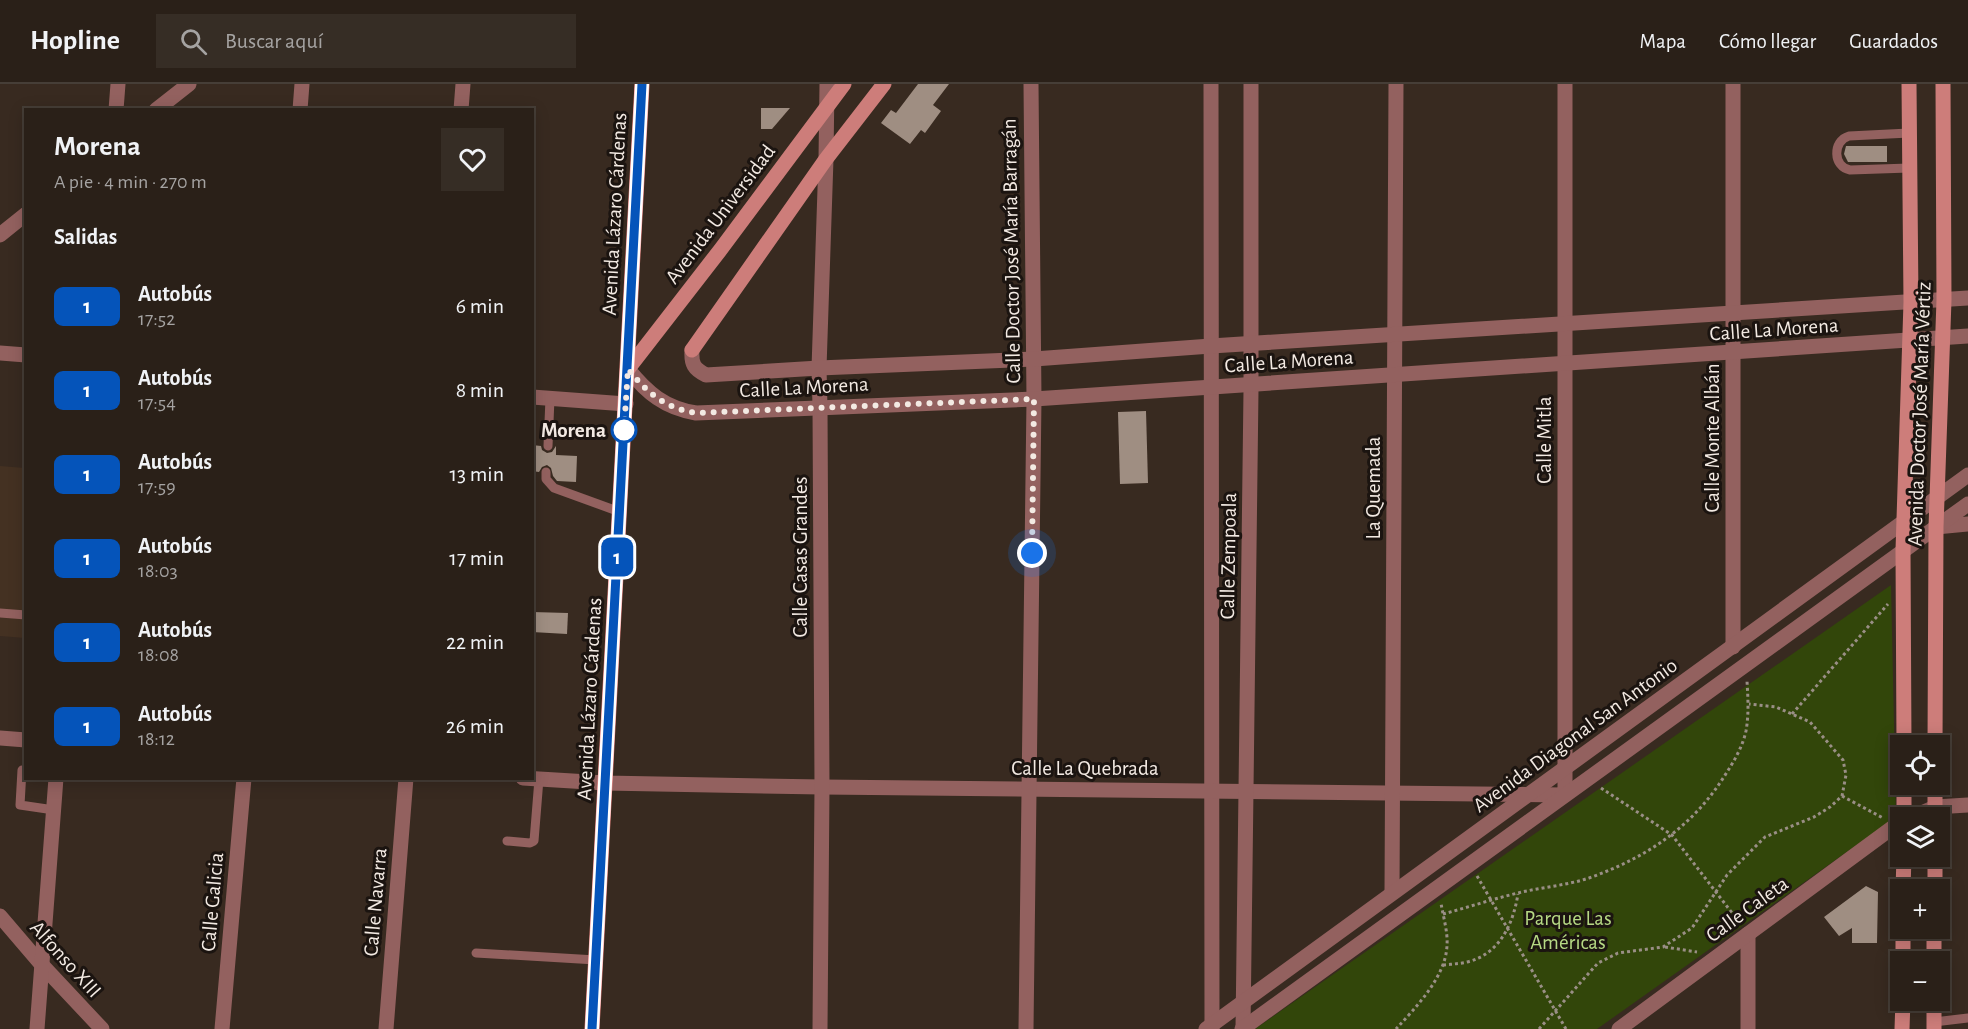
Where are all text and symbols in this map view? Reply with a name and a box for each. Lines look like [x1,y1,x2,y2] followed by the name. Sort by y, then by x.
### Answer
[156,14,576,68] search box
[177,25,210,58] icon: search
[30,27,120,55] text: Hopline
[225,30,323,52] text: Buscar aquí
[1640,31,1686,52] text: Mapa
[1719,31,1816,52] text: Cómo llegar
[1849,31,1938,52] text: Guardados
[599,112,630,316] street label: Avenida Lázaro Cárdenas
[999,118,1024,384] street label: Calle Doctor José María Barragán
[441,128,504,191] button: heart
[54,133,141,161] text: Morena
[661,141,779,288] street label: Avenida Universidad
[54,172,207,192] text: A pie · 4 min · 270 m
[54,226,117,248] text: Salidas
[1904,281,1935,547] street label: Avenida Doctor José María Vértiz
[138,283,212,305] text: Autobús
[456,295,504,317] text: 6 min
[83,296,91,317] text: 1
[138,309,175,329] text: 17:52
[1709,314,1840,344] street label: Calle La Morena
[1224,346,1355,376] street label: Calle La Morena
[1702,363,1723,513] street label: Calle Monte Albán
[138,367,212,389] text: Autobús
[739,374,869,401] street label: Calle La Morena
[456,379,504,401] text: 8 min
[83,380,91,401] text: 1
[138,393,176,413] text: 17:54
[1534,396,1555,484] street label: Calle Mitla
[611,417,637,443] marker: Morena
[541,420,606,441] place label: Morena
[1363,436,1384,539] street label: La Quemada
[138,451,212,473] text: Autobús
[449,463,504,485] text: 13 min
[83,464,91,485] text: 1
[138,477,176,497] text: 17:59
[790,477,811,637] street label: Calle Casas Grandes
[1217,492,1240,620] street label: Calle Zempoala
[138,535,212,557] text: Autobús
[598,538,636,576] line badge: 1
[1017,538,1047,568] your location
[449,547,504,569] text: 17 min
[613,547,621,568] text: 1
[83,548,91,569] text: 1
[138,561,178,581] text: 18:03
[574,597,605,801] street label: Avenida Lázaro Cárdenas
[138,619,212,641] text: Autobús
[446,631,504,653] text: 22 min
[83,632,91,653] text: 1
[138,645,179,665] text: 18:08
[1469,654,1681,816] street label: Avenida Diagonal San Antonio
[138,703,212,725] text: Autobús
[446,715,504,737] text: 26 min
[83,716,91,737] text: 1
[138,729,175,749] text: 18:12
[1890,735,1950,1011] map controls
[1890,735,1950,795] button: locate
[1011,758,1159,779] street label: Calle La Quebrada
[1890,807,1950,867] button: layers
[360,847,391,957] street label: Calle Navarra
[198,851,227,952] street label: Calle Galicia
[1702,873,1793,946] street label: Calle Caleta
[1890,879,1950,939] button: +
[1524,908,1612,953] park label: Parque Las Américas
[26,917,105,1002] street label: Alfonso XIII
[1890,951,1950,1011] button: −

